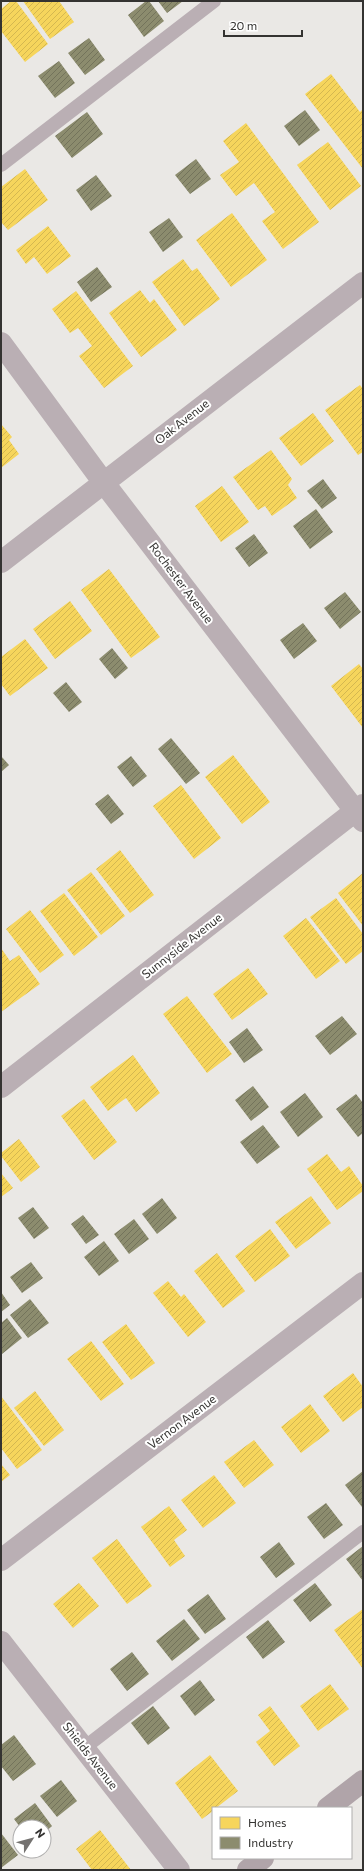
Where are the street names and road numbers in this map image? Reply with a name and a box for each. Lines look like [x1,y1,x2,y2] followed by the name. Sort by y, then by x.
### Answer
[152,396,211,447] street label: Oak Avenue
[147,539,217,626] street label: Rochester Avenue
[139,910,224,981] street label: Sunnyside Avenue
[145,1391,218,1451] street label: Vernon Avenue
[60,1719,121,1792] street label: Shields Avenue

